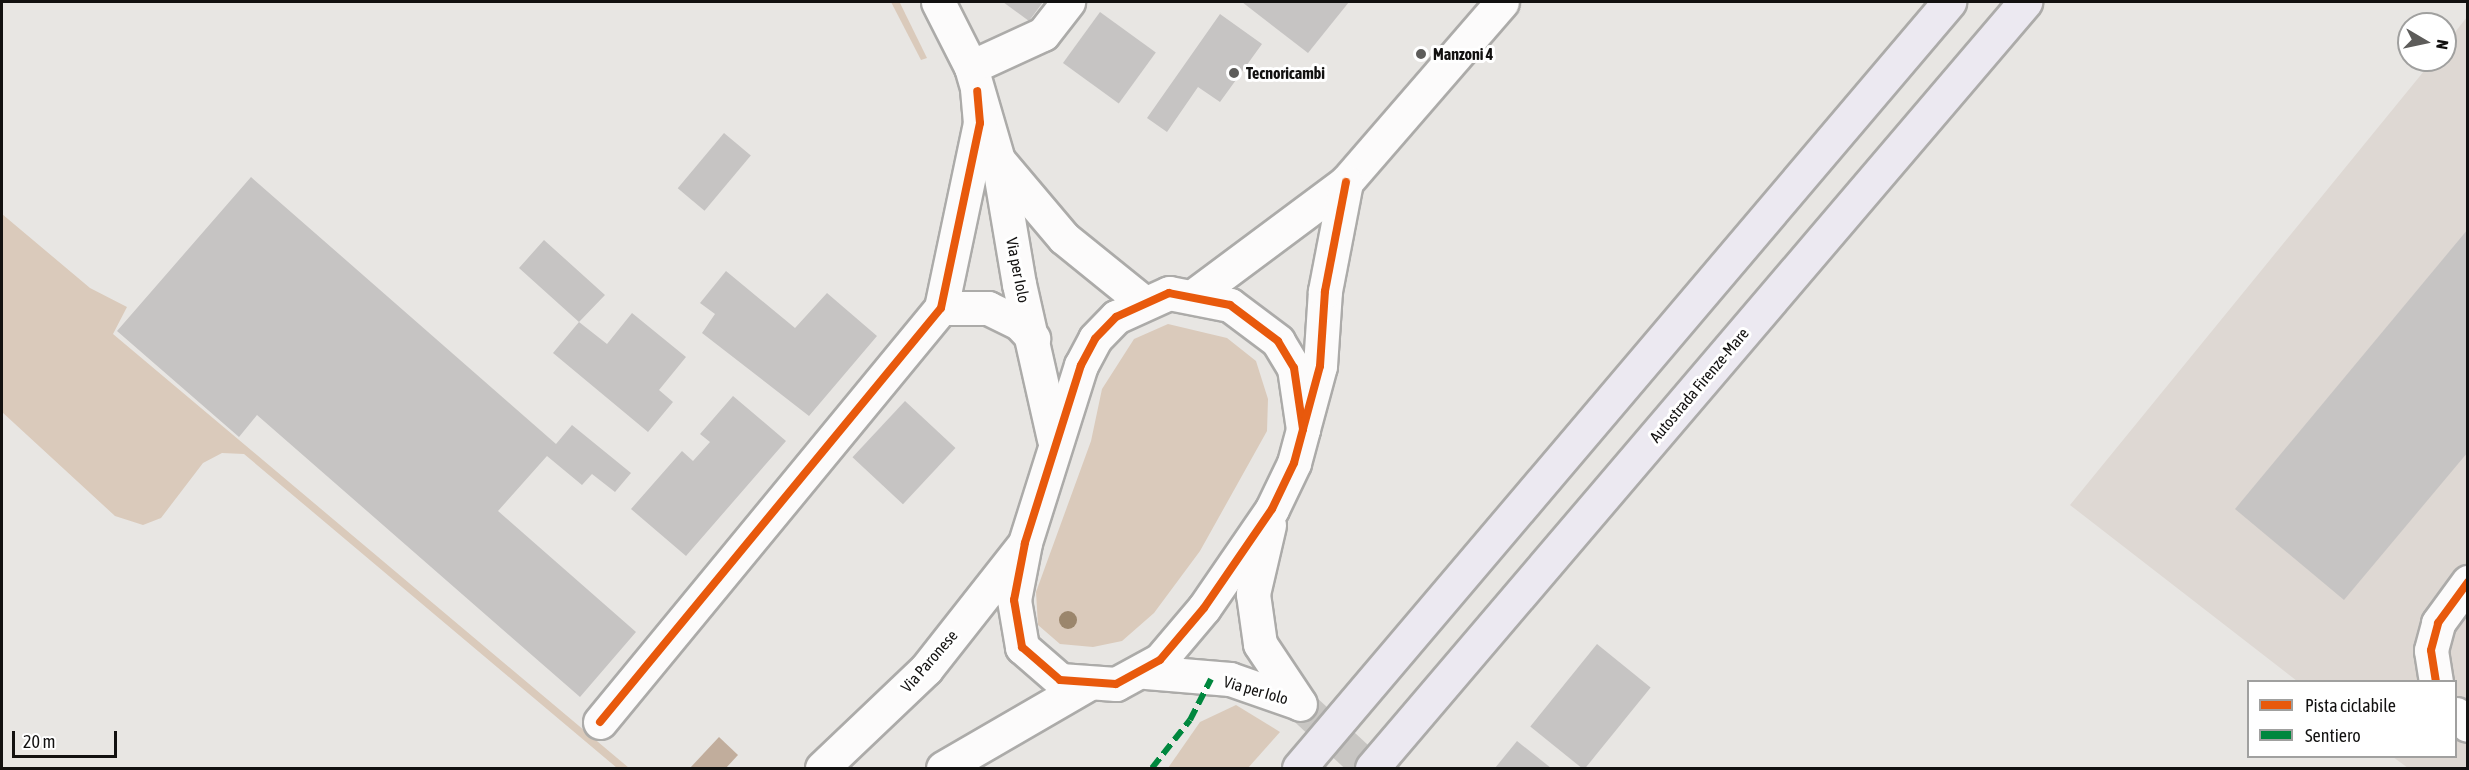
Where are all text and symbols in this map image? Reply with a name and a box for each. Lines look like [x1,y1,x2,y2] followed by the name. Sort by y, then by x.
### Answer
[2397,12,2457,72] north arrow
[2433,38,2452,51] text: N
[1433,44,1493,64] place label: Manzoni 4
[1414,47,1428,61] marker: Manzoni 4
[1246,63,1325,83] place label: Tecnoricambi
[1227,66,1241,80] marker: Tecnoricambi
[1002,236,1034,304] street label: Via per Iolo
[1645,324,1753,446] street label: Autostrada Firenze-Mare
[897,626,961,696] street label: Via Paronese
[1222,672,1290,708] street label: Via per Iolo
[2247,680,2457,758] legend
[2305,695,2396,716] text: Pista ciclabile
[15,719,120,757] scale bar
[2305,725,2361,746] text: Sentiero
[23,731,55,752] text: 20 m

